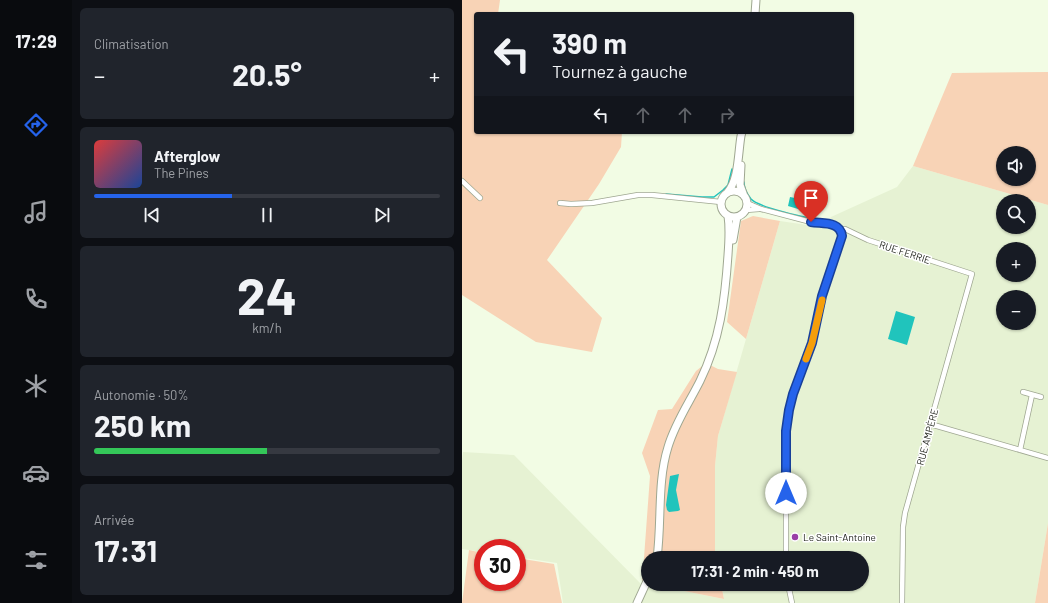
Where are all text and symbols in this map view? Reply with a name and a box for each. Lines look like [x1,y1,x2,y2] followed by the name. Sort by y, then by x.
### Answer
[552,26,627,60] text: 390 m
[486,28,538,80] icon: left
[15,30,57,52] text: 17:29
[94,36,169,52] text: Climatisation
[232,56,302,92] text: 20.5°
[552,60,688,82] text: Tournez à gauche
[94,62,105,88] text: −
[429,62,440,88] text: +
[590,104,612,126] icon: left
[632,104,654,126] icon: ahead
[674,104,696,126] icon: ahead
[716,104,738,126] icon: right
[22,111,50,139] icon: directions
[996,146,1036,330] map controls
[996,146,1036,186] button: sound
[154,147,220,165] text: Afterglow
[154,165,209,181] text: The Pines
[794,181,828,222] pin
[800,187,822,209] icon: arrive
[996,194,1036,234] button: search
[22,198,50,226] icon: music
[141,204,163,226] icon: previous
[256,204,278,226] icon: pause
[371,204,393,226] icon: next
[878,238,932,266] street label: RUE FERRIE
[996,242,1036,282] button: +
[237,263,297,325] text: 24
[22,285,50,313] icon: phone
[996,290,1036,330] button: −
[252,320,282,336] text: km/h
[22,372,50,400] icon: climate
[94,387,188,403] text: Autonomie · 50%
[94,407,191,443] text: 250 km
[914,407,940,467] street label: RUE AMPÈRE
[22,459,50,487] icon: car
[765,472,807,514] position arrow
[94,512,134,528] text: Arrivée
[803,531,876,543] place label: Le Saint-Antoine
[94,532,157,568] text: 17:31
[790,532,800,542] marker: Le Saint-Antoine
[474,539,526,591] speed limit sign: 30
[22,546,50,574] icon: filters
[691,562,819,580] text: 17:31 · 2 min · 450 m

